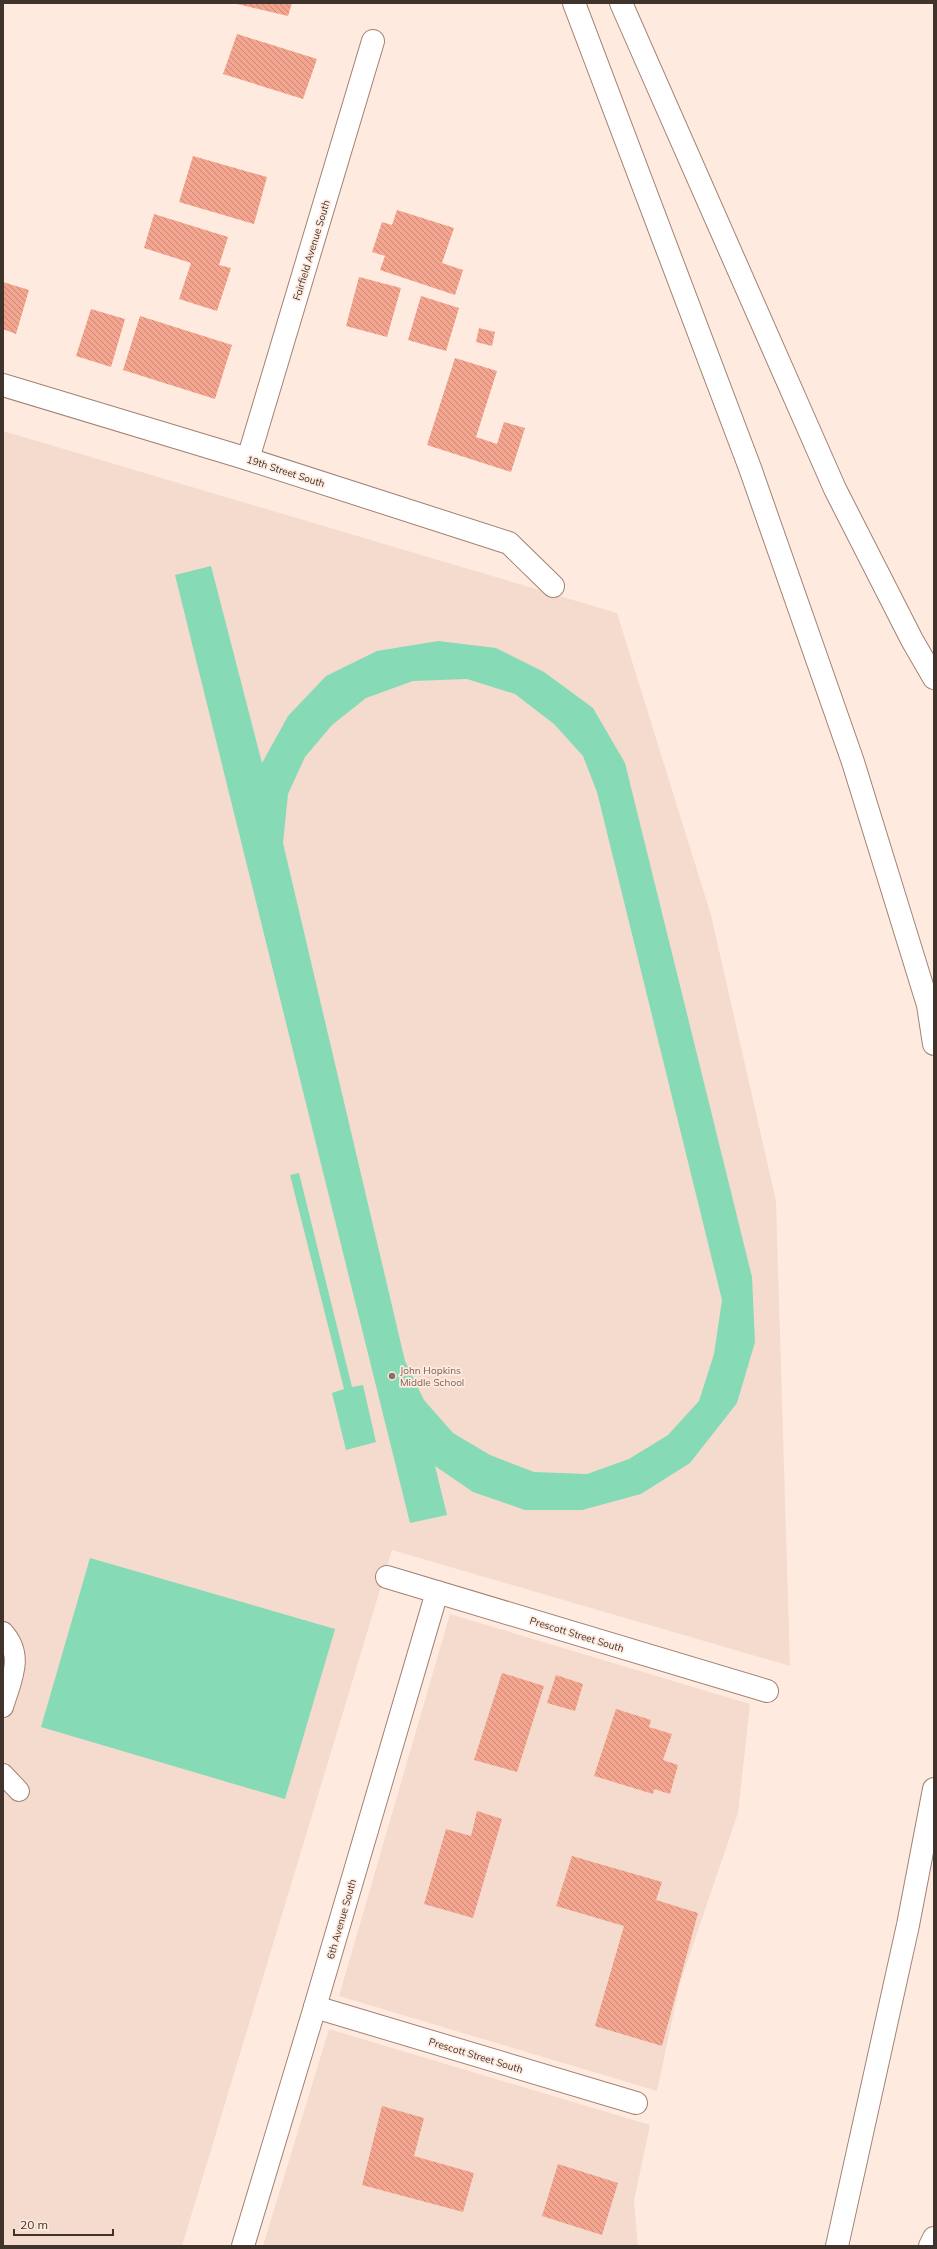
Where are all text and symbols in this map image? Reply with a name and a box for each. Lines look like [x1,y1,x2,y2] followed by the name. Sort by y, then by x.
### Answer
[290,198,333,302] street label: Fairfield Avenue South
[245,453,327,490] street label: 19th Street South
[400,1364,464,1389] place label: John Hopkins Middle School
[387,1371,397,1381] marker: John Hopkins Middle School
[528,1614,626,1655] street label: Prescott Street South
[324,1878,359,1961] street label: 6th Avenue South
[427,2035,525,2076] street label: Prescott Street South
[14,2211,113,2237] scale bar
[20,2217,48,2232] text: 20 m

